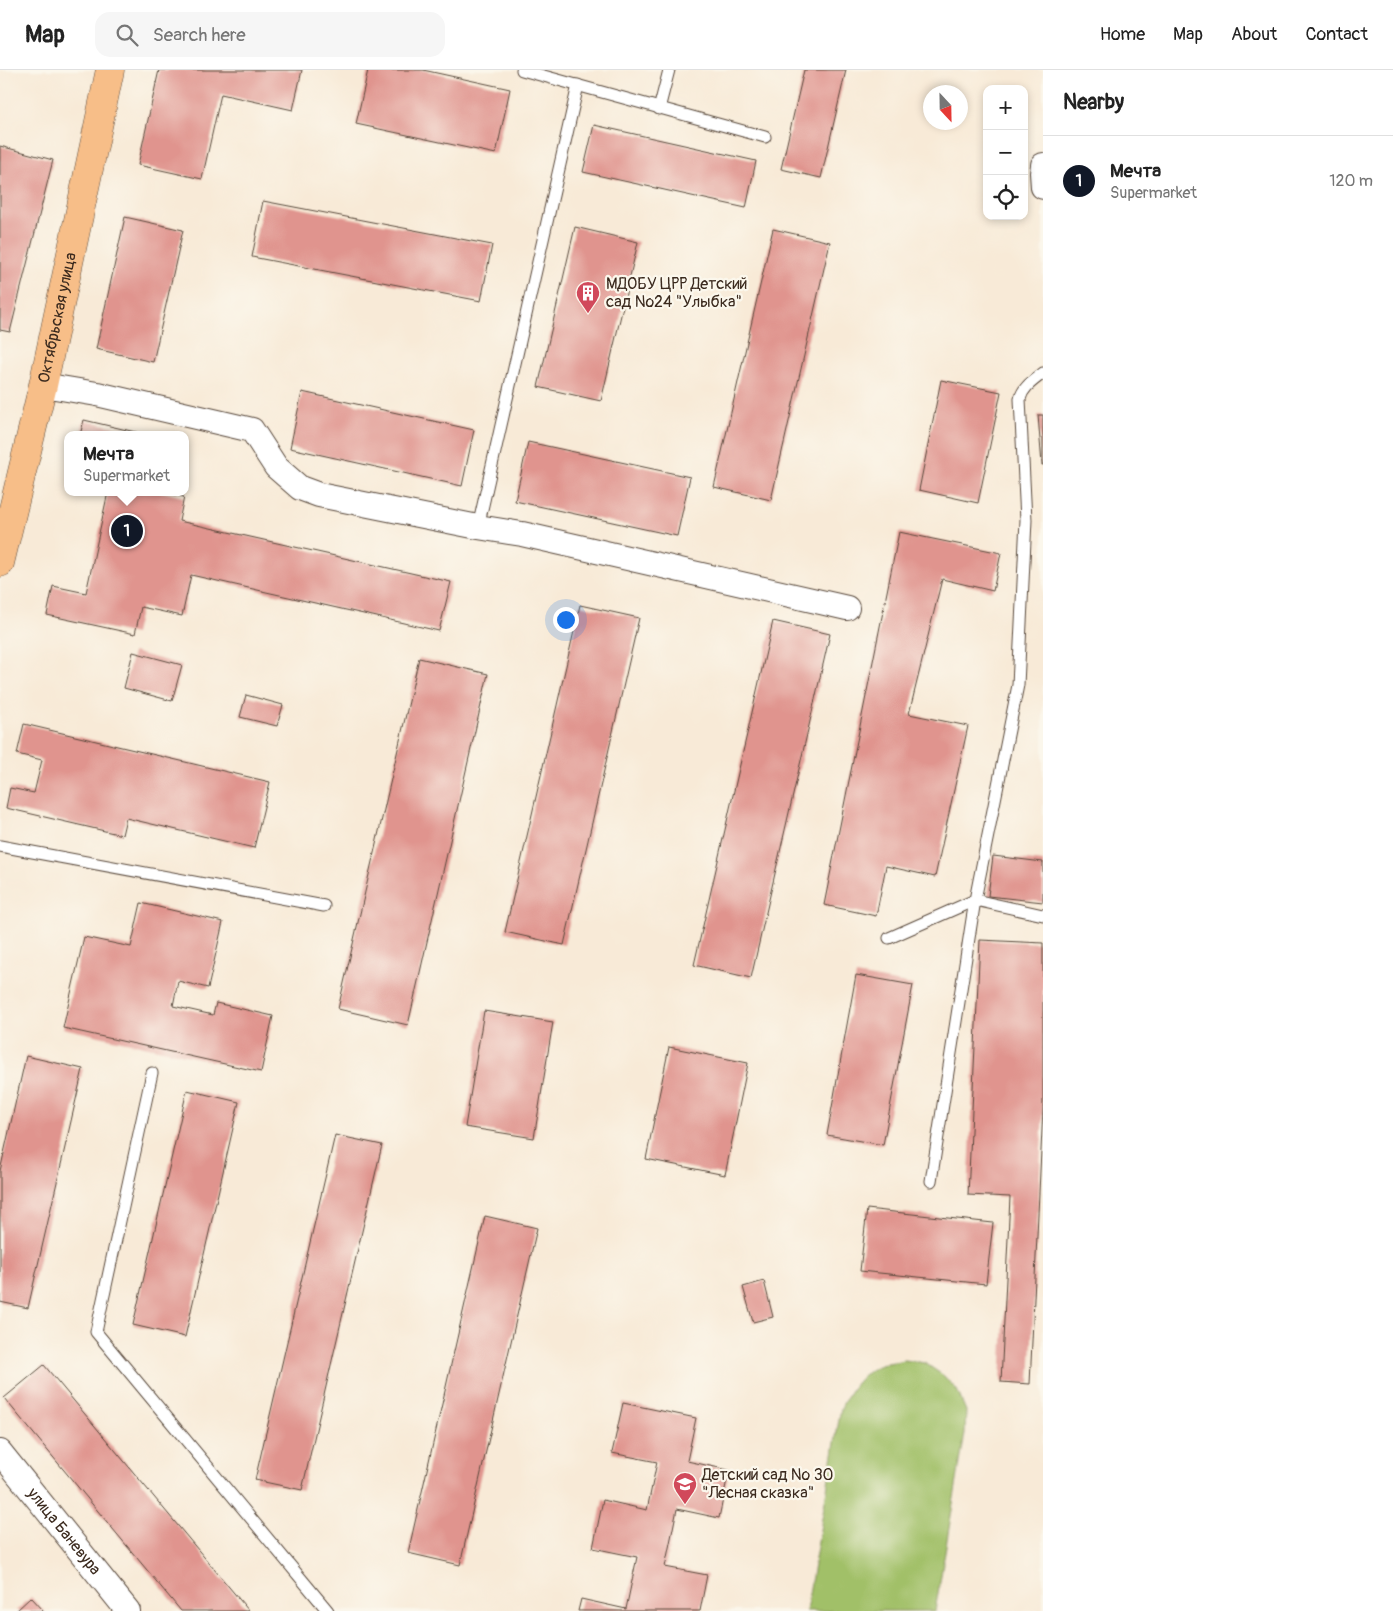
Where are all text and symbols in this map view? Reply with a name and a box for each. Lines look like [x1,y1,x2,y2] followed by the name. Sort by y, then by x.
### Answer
[95,12,445,57] search box
[25,20,65,49] text: Map
[113,21,141,49] icon: search
[153,23,246,47] text: Search here
[1100,23,1145,46] text: Home
[1173,23,1203,46] text: Map
[1231,23,1277,46] text: About
[1305,23,1368,46] text: Contact
[923,85,968,130] north arrow
[983,85,1028,220] map controls
[983,85,1028,130] button: +
[1063,89,1124,116] text: Nearby
[983,130,1028,175] button: −
[1110,159,1161,183] text: Мечта
[1076,171,1082,191] text: 1
[1329,171,1373,191] text: 120 m
[983,175,1028,220] button: locate
[1110,183,1197,203] text: Supermarket
[34,251,81,385] street label: Октябрьская улица
[606,274,747,312] place label: МДОБУ ЦРР Детский сад №24 "Улыбка"
[575,280,601,314] building icon: МДОБУ ЦРР Детский сад №24 "Улыбка"
[64,431,189,496] popup
[83,442,134,466] text: Мечта
[83,466,170,486] text: Supermarket
[111,512,143,550] pin: 1
[553,607,579,633] your location
[701,1465,834,1503] place label: Детский сад № 30 "Лесная сказка"
[672,1471,698,1505] school or university icon: Детский сад № 30 "Лесная сказка"
[22,1483,105,1579] street label: улица Баневура

